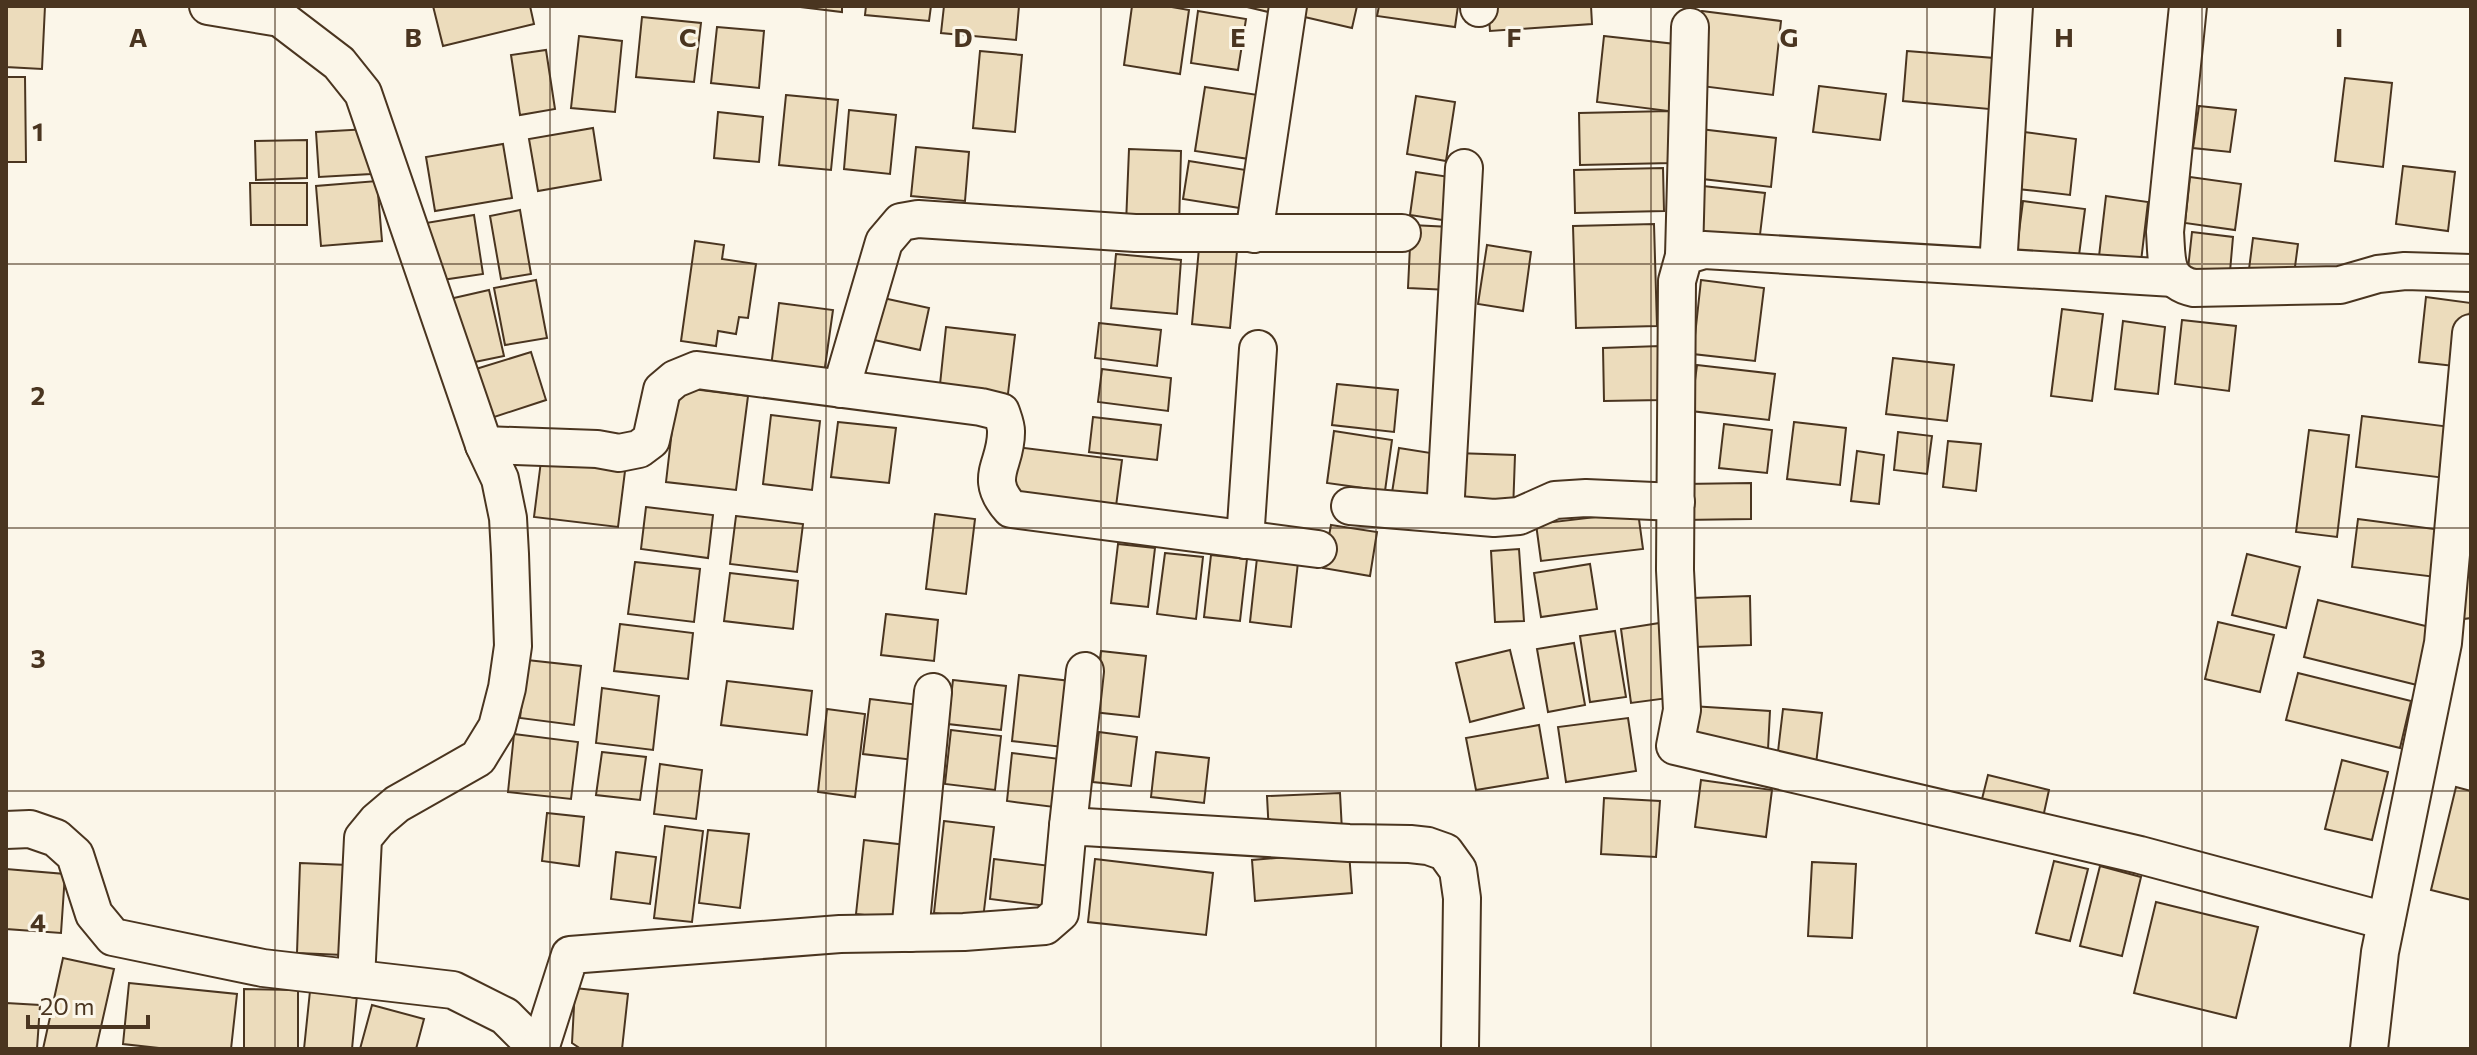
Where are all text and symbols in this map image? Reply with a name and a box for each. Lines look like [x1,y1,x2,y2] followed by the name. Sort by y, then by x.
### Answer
[129,21,148,52] text: A
[404,21,422,52] text: B
[679,21,697,52] text: C
[953,21,973,52] text: D
[1230,21,1246,52] text: E
[1506,21,1522,52] text: F
[1780,21,1798,52] text: G
[2054,21,2074,52] text: H
[2335,21,2343,52] text: I
[32,115,44,146] text: 1
[31,379,45,410] text: 2
[30,642,46,673] text: 3
[30,906,46,937] text: 4
[28,979,148,1029] scale bar
[40,991,94,1020] text: 20 m

